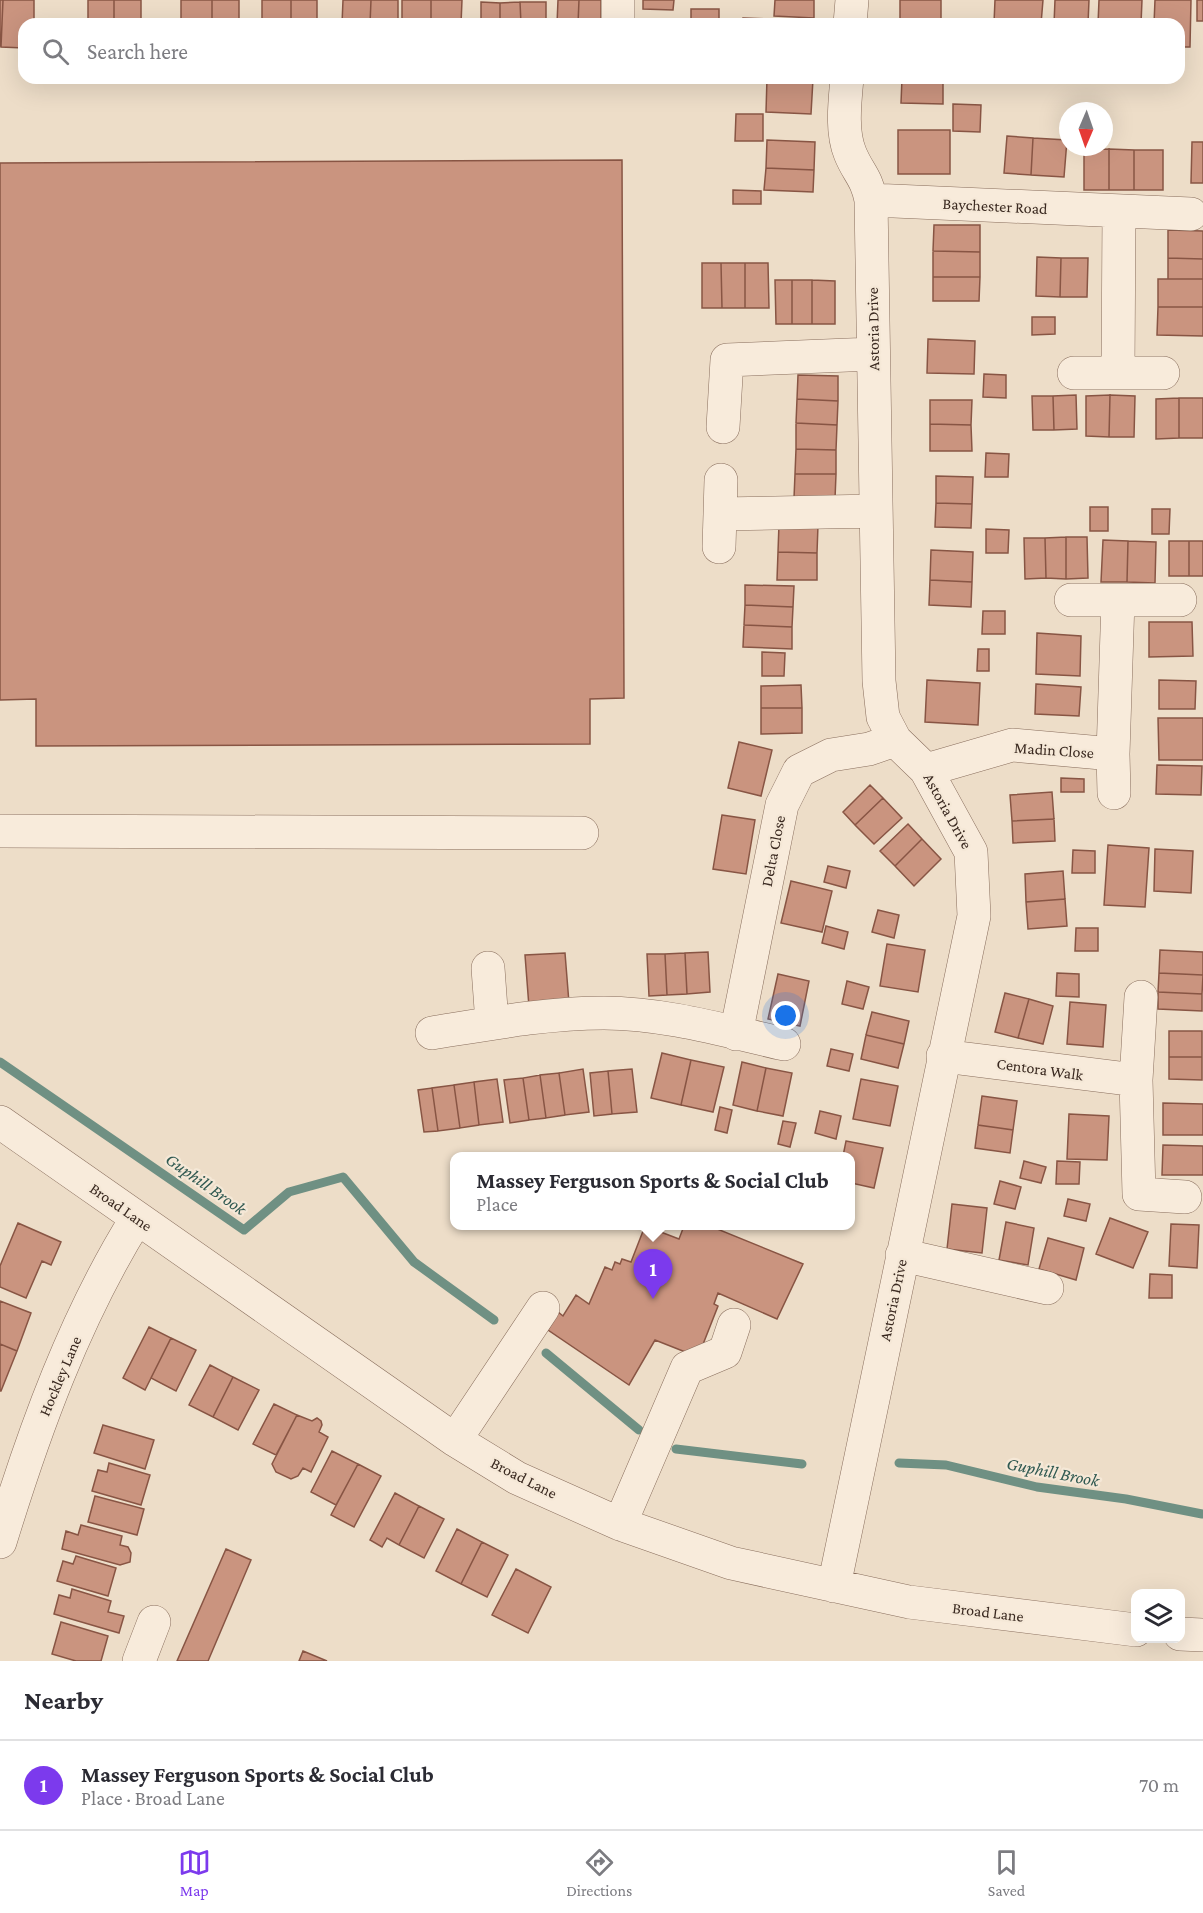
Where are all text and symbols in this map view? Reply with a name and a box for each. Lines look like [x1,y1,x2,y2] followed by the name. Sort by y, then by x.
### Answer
[18,18,1185,84] search box
[39,35,72,68] icon: search
[87,39,188,64] text: Search here
[1059,102,1113,156] north arrow
[942,195,1049,218] street label: Baychester Road
[864,287,882,371] street label: Astoria Drive
[1014,739,1094,761] street label: Madin Close
[920,770,976,852] street label: Astoria Drive
[758,814,788,888] street label: Delta Close
[771,1001,800,1030] your location
[996,1055,1085,1084] street label: Centora Walk
[162,1149,251,1220] water label: Guphill Brook
[450,1152,855,1230] popup
[476,1168,829,1193] text: Massey Ferguson Sports & Social Club
[87,1179,155,1235] street label: Broad Lane
[476,1193,518,1215] text: Place
[634,1250,672,1299] pin: 1
[876,1257,910,1343] street label: Astoria Drive
[36,1333,85,1419] street label: Hockley Lane
[1005,1453,1102,1491] water label: Guphill Brook
[488,1454,560,1502] street label: Broad Lane
[1131,1589,1185,1643] map controls
[1131,1589,1185,1643] button: layers
[951,1599,1025,1625] street label: Broad Lane
[24,1686,103,1715] text: Nearby
[81,1762,434,1787] text: Massey Ferguson Sports & Social Club
[40,1774,47,1796] text: 1
[1139,1774,1179,1796] text: 70 m
[81,1787,225,1809] text: Place · Broad Lane
[178,1846,211,1899] tab: Map
[566,1846,632,1899] tab: Directions
[988,1846,1025,1899] tab: Saved

